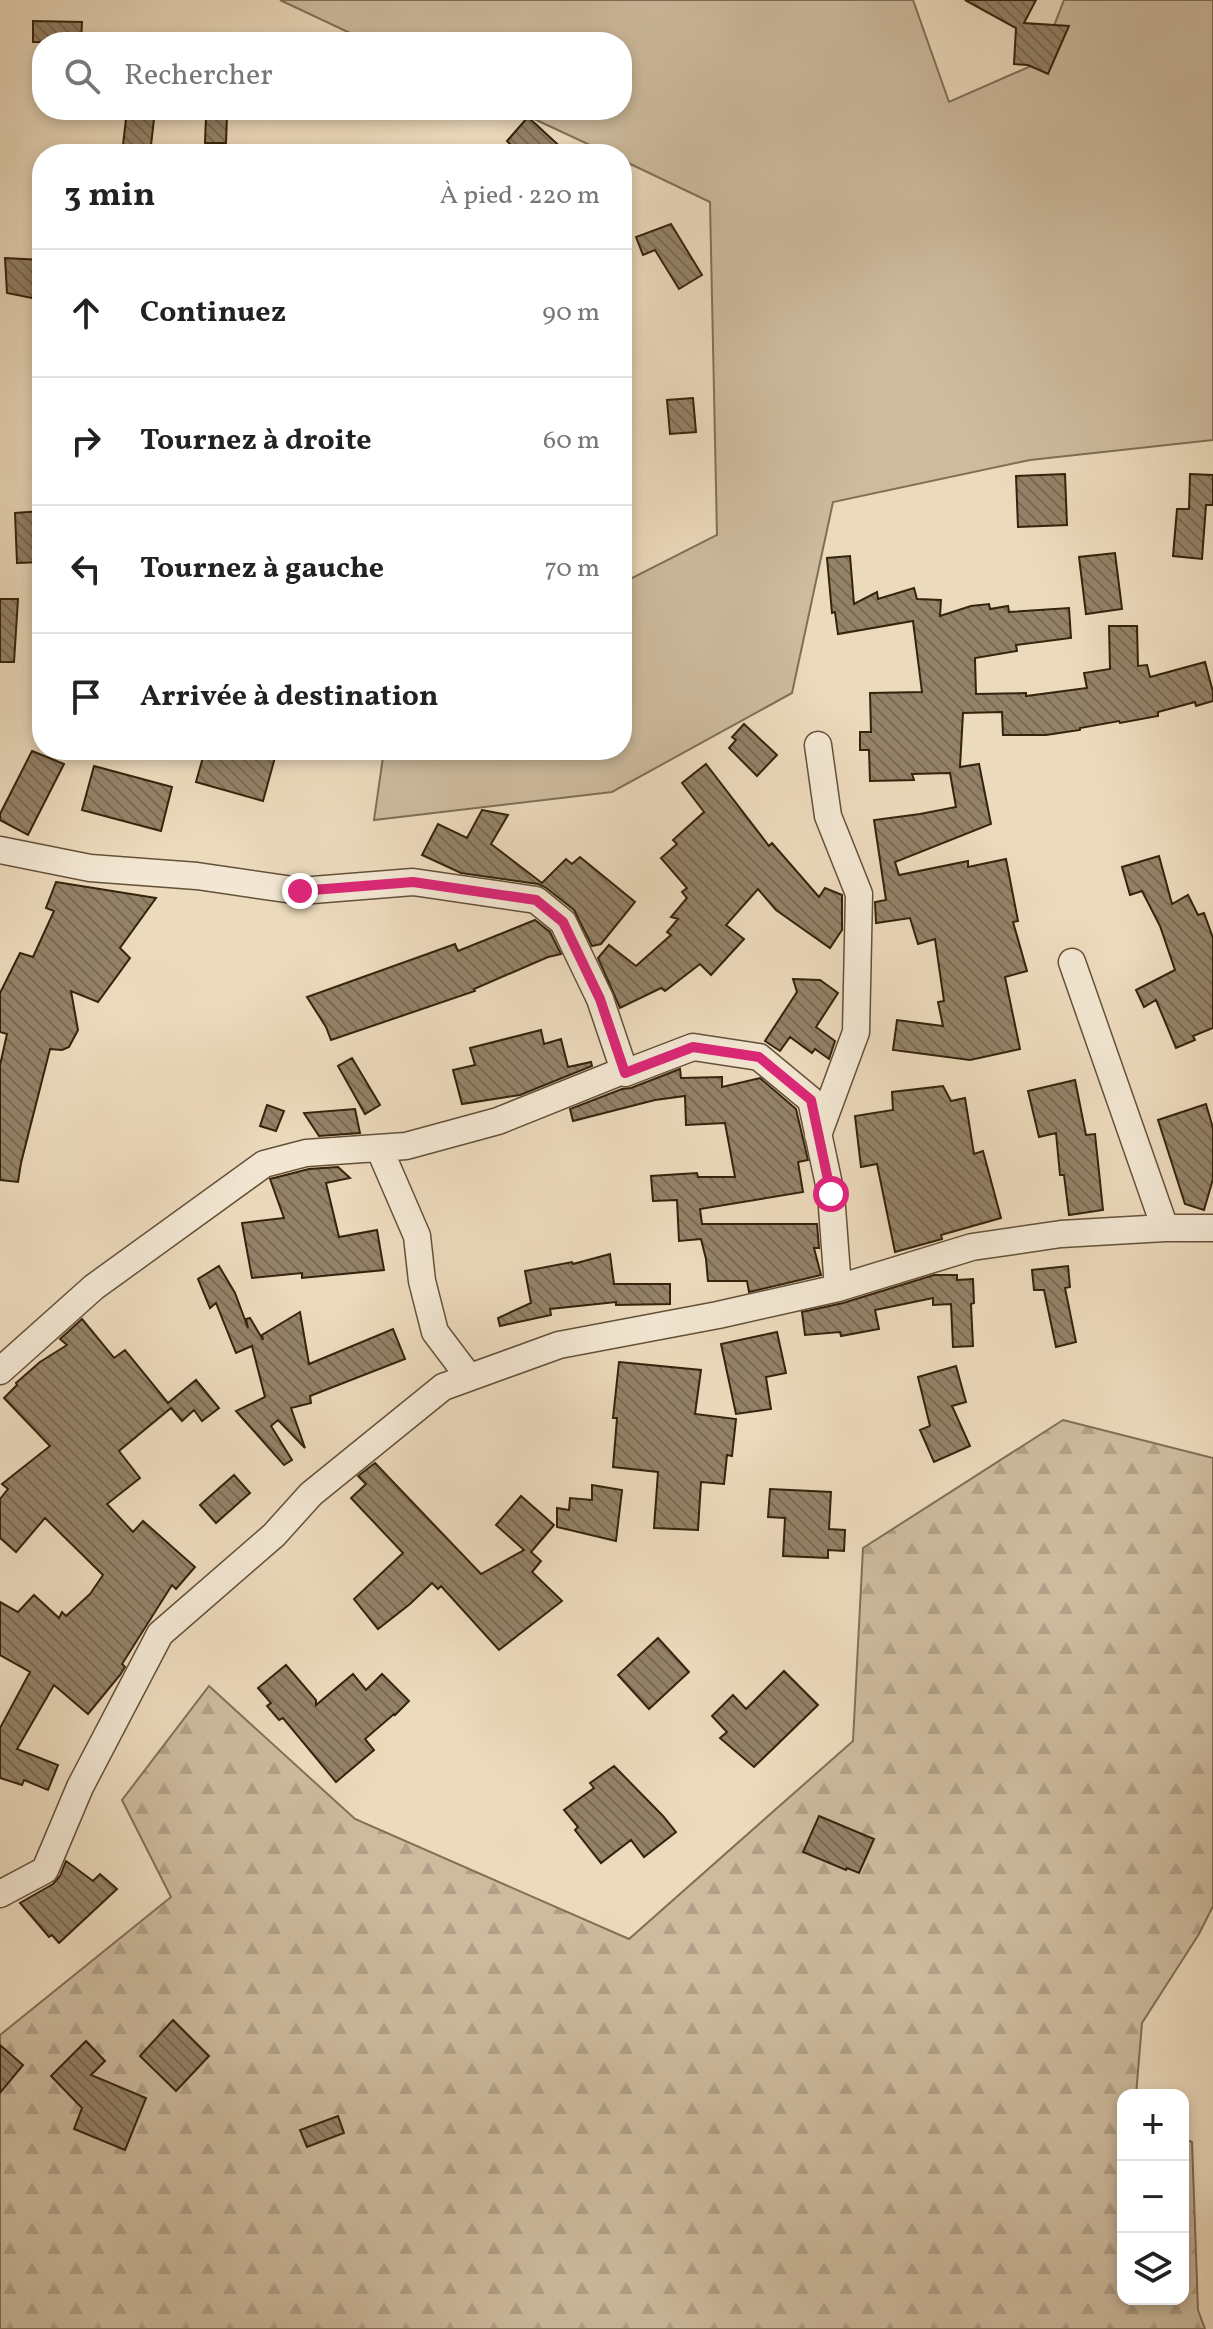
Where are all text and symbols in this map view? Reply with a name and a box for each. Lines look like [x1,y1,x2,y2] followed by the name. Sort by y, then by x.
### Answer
[32,32,632,120] search box
[60,54,104,98] icon: search
[124,55,273,97] text: Rechercher
[64,173,155,220] text: 3 min
[440,178,600,214] text: À pied · 220 m
[64,291,108,335] icon: ahead
[140,292,286,334] text: Continuez
[542,295,600,331] text: 90 m
[64,419,108,463] icon: right
[140,420,372,462] text: Tournez à droite
[543,423,600,459] text: 60 m
[64,547,108,591] icon: left
[140,548,384,590] text: Tournez à gauche
[545,551,600,587] text: 70 m
[64,675,108,719] icon: arrive
[140,676,439,718] text: Arrivée à destination
[282,873,318,909] route end
[813,1176,849,1212] route start
[1117,2089,1189,2305] map controls
[1117,2089,1189,2161] button: +
[1117,2161,1189,2233] button: −
[1117,2233,1189,2305] button: layers

